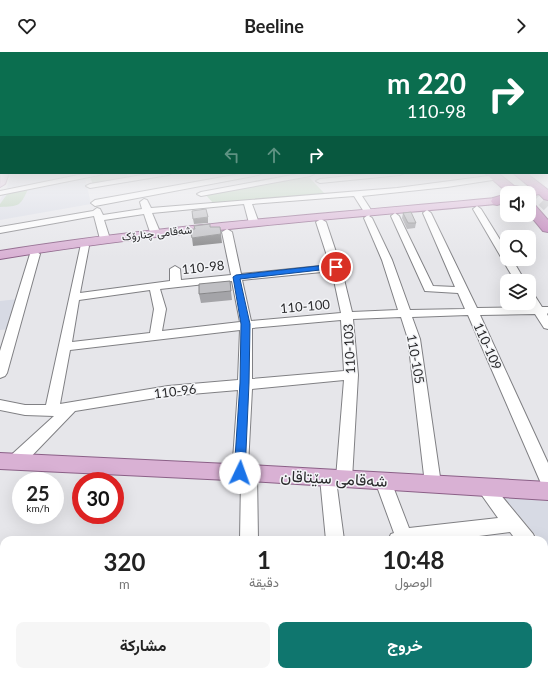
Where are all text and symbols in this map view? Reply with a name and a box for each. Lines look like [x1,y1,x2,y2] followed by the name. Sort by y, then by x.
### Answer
[16,15,38,37] icon: heart
[244,15,304,37] text: Beeline
[510,15,532,37] icon: forward
[387,66,466,100] text: 220 m
[480,68,532,120] icon: right
[407,100,466,122] text: 110-98
[221,144,243,166] icon: left
[263,144,285,166] icon: ahead
[305,144,327,166] icon: right
[500,186,536,310] map controls
[500,186,536,222] button: sound
[121,222,193,245] street label: شەقامی چنارۆک
[500,230,536,266] button: search
[319,250,353,284] pin
[325,256,347,278] icon: arrive
[181,257,225,277] street label: 110-98
[500,274,536,310] button: layers
[279,296,331,316] street label: 110-100
[471,320,505,372] street label: 110-109
[340,324,358,374] street label: 110-103
[404,333,428,385] street label: 110-105
[153,380,197,402] street label: 110-96
[219,452,261,494] position arrow
[280,465,388,492] street label: شەقامی سێتاقان
[72,472,124,524] speed limit sign: 30
[26,481,50,505] text: 25
[26,502,50,514] text: km/h
[257,545,271,574] text: 1
[383,545,444,574] text: 10:48
[104,547,145,576] text: 320
[249,574,279,590] text: دقيقة
[395,574,432,590] text: الوصول
[119,576,130,592] text: m
[16,622,270,668] button: مشاركة
[278,622,532,668] button: خروج

